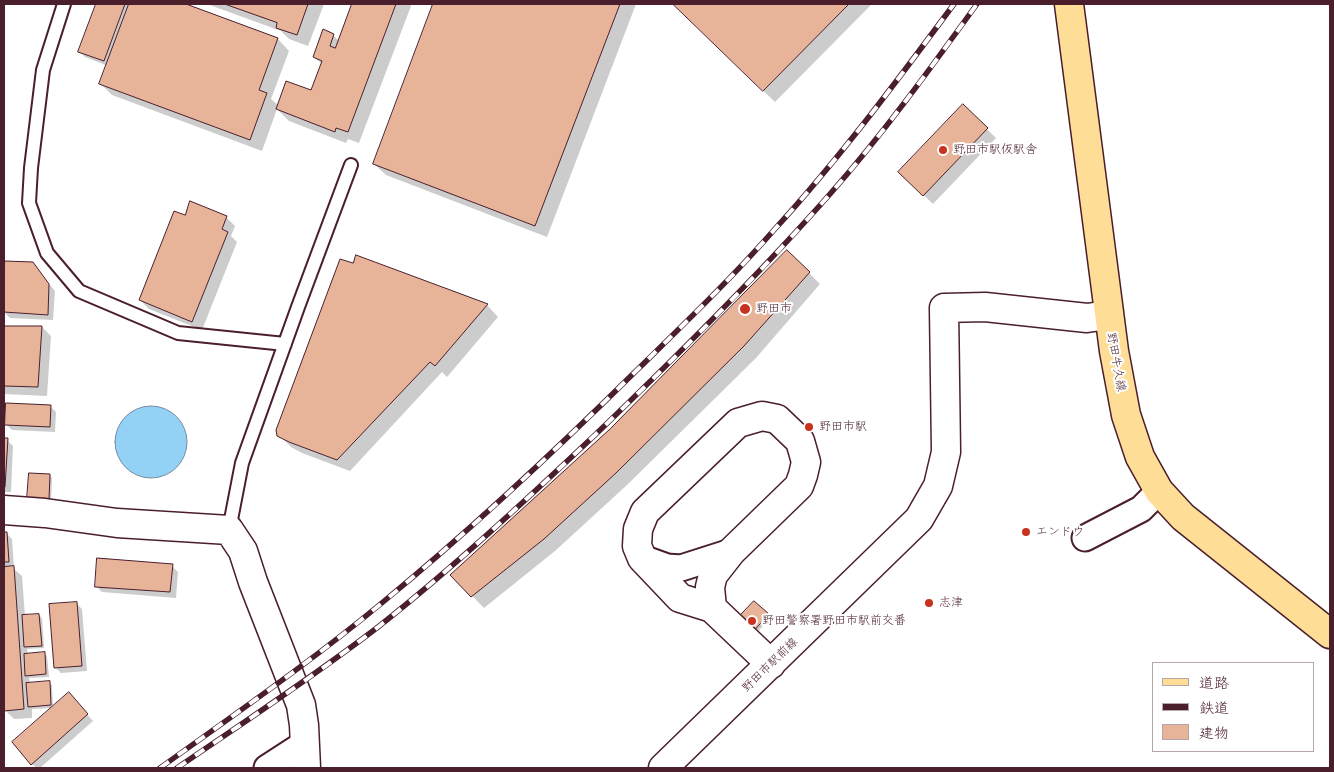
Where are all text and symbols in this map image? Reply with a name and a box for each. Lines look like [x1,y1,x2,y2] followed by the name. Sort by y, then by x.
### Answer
[953,143,1037,157] place label: 野田市駅仮駅舎
[937,144,949,156] marker: 野田市駅仮駅舎
[738,302,752,316] marker: 野田市
[756,302,792,316] place label: 野田市
[1104,331,1128,393] street label: 野田牛久線
[819,420,867,434] place label: 野田市駅
[803,421,815,433] marker: 野田市駅
[1036,525,1084,539] place label: エンドウ
[1020,526,1032,538] marker: エンドウ
[939,596,963,610] place label: 志津
[923,597,935,609] marker: 志津
[762,614,906,628] place label: 野田警察署野田市駅前交番
[746,615,758,627] marker: 野田警察署野田市駅前交番
[739,635,801,695] street label: 野田市駅前線
[1152,662,1314,752] legend
[1199,670,1229,693] text: 道路
[1199,695,1229,718] text: 鉄道
[1199,720,1229,743] text: 建物

